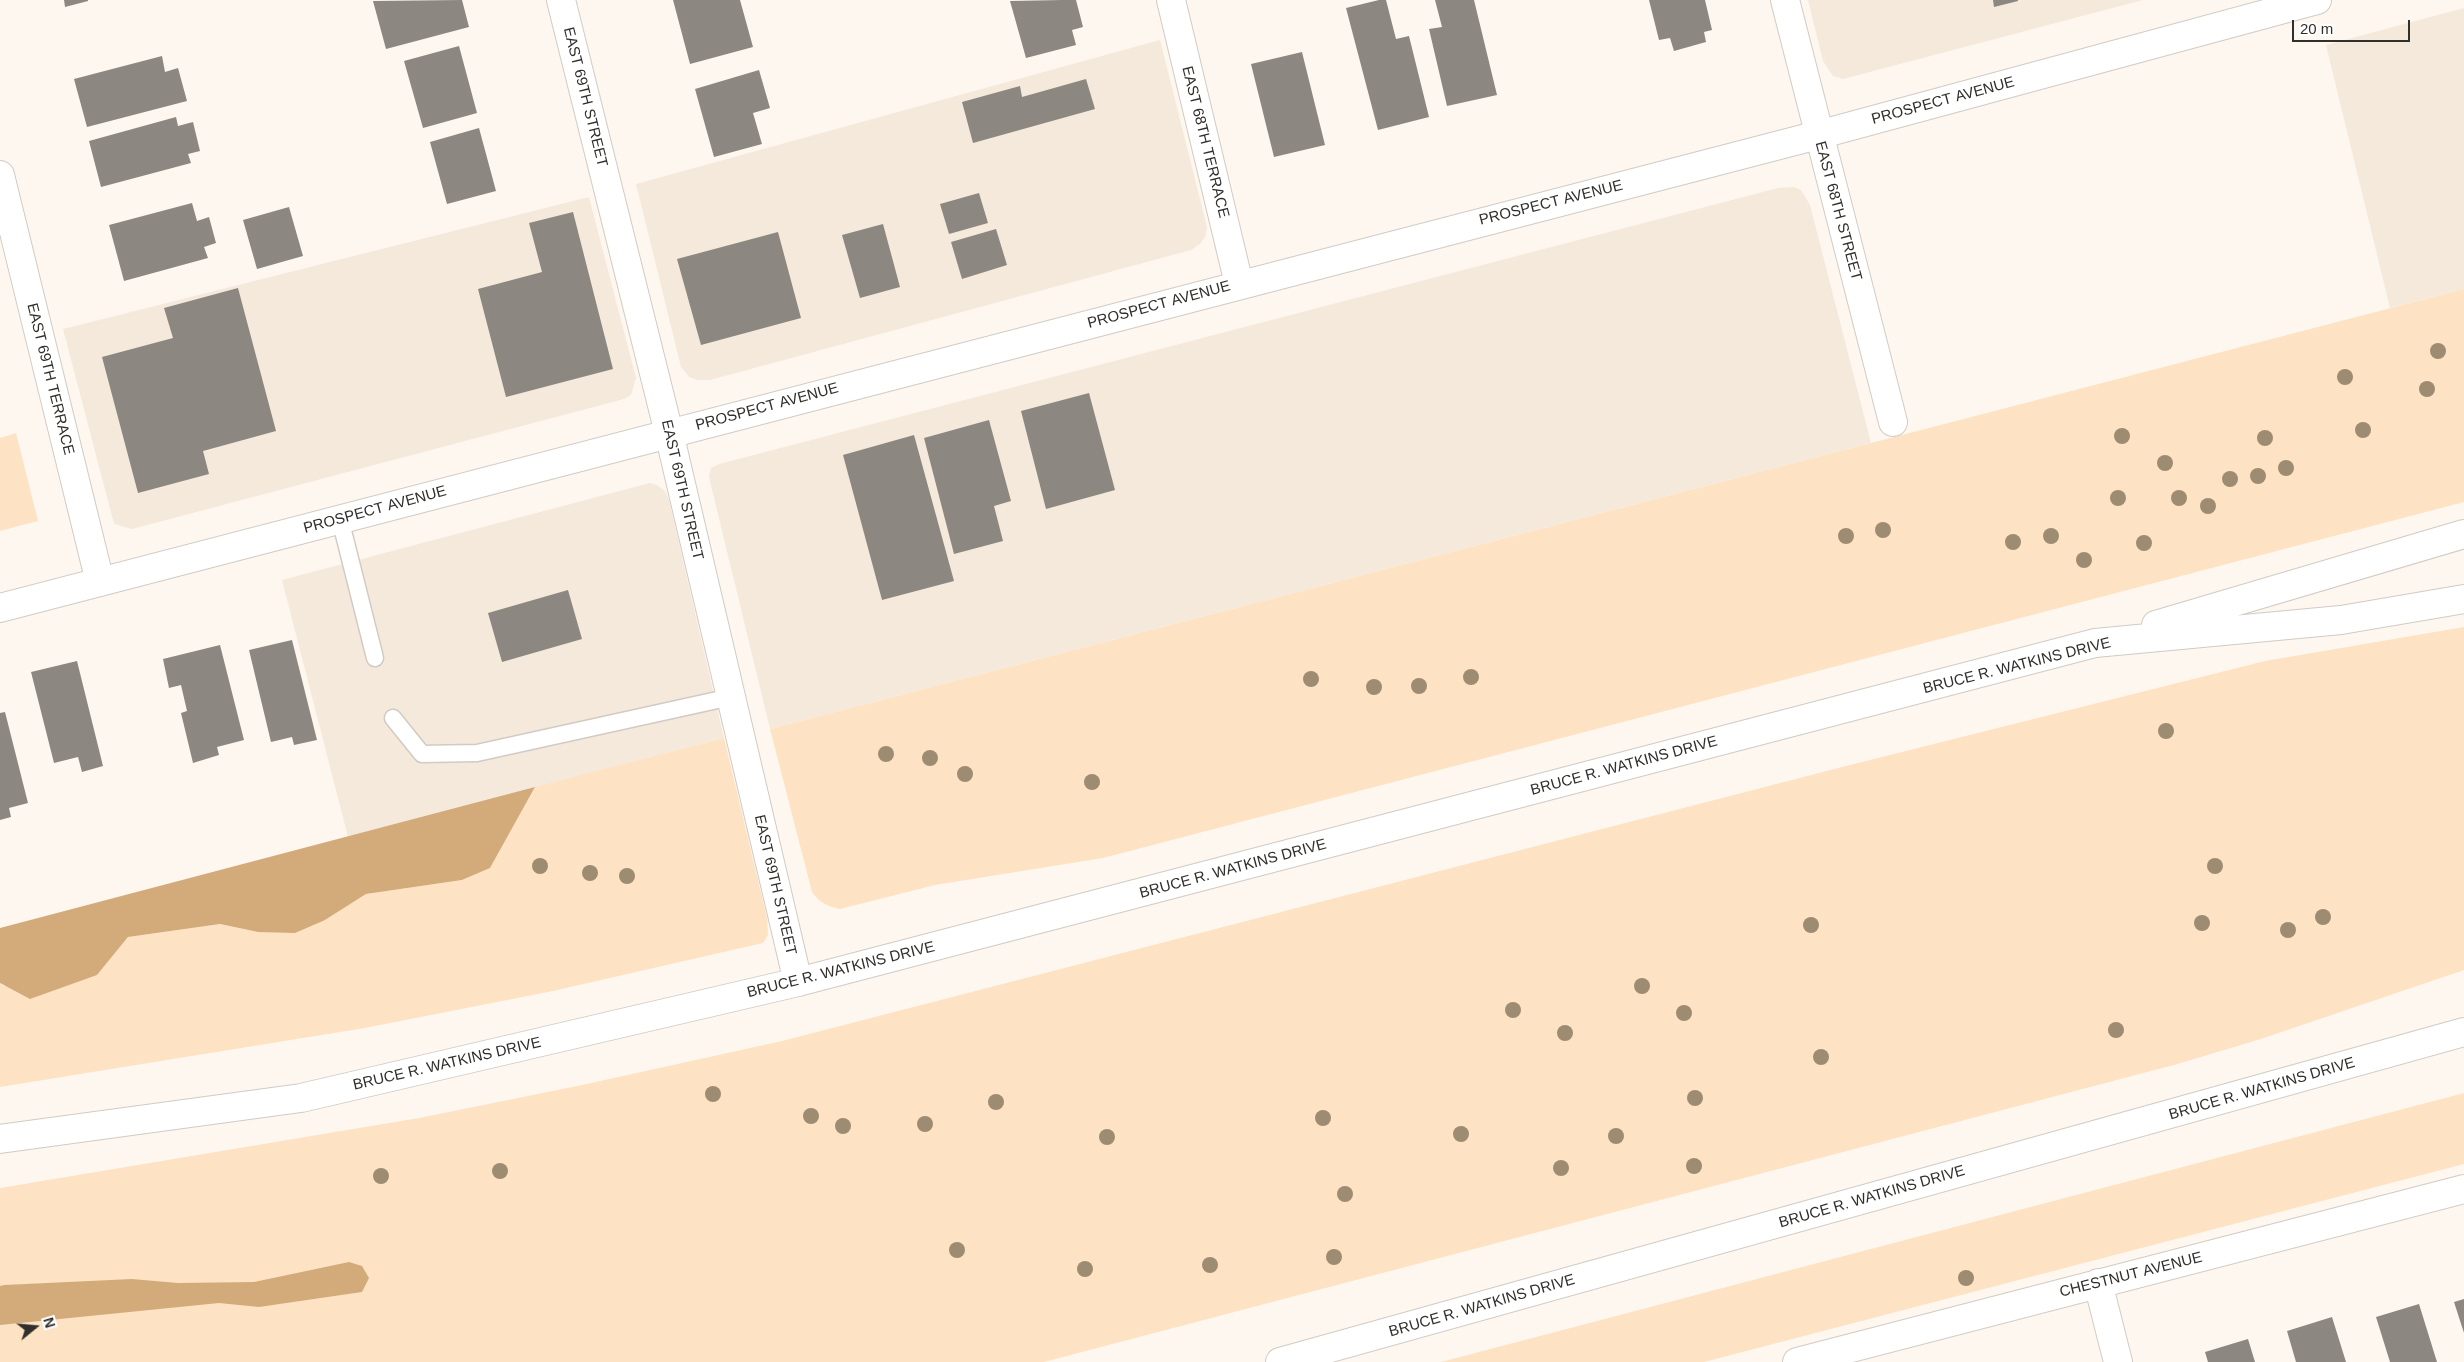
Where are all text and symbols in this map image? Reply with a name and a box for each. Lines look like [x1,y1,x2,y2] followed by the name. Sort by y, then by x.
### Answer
[2294,10,2412,42] scale bar
[2300,20,2333,37] text: 20 m
[559,25,611,169] street label: EAST 69TH STREET
[1177,64,1233,220] street label: EAST 68TH TERRACE
[1870,73,2016,129] street label: PROSPECT AVENUE
[1811,139,1865,283] street label: EAST 68TH STREET
[1477,176,1625,230] street label: PROSPECT AVENUE
[1086,277,1232,333] street label: PROSPECT AVENUE
[22,301,78,457] street label: EAST 69TH TERRACE
[694,379,840,435] street label: PROSPECT AVENUE
[657,418,707,562] street label: EAST 69TH STREET
[302,482,448,538] street label: PROSPECT AVENUE
[1921,634,2113,698] street label: BRUCE R. WATKINS DRIVE
[1529,732,1719,800] street label: BRUCE R. WATKINS DRIVE
[750,813,800,957] street label: EAST 69TH STREET
[1138,835,1328,903] street label: BRUCE R. WATKINS DRIVE
[745,938,937,1002] street label: BRUCE R. WATKINS DRIVE
[351,1034,543,1094] street label: BRUCE R. WATKINS DRIVE
[2167,1054,2357,1124] street label: BRUCE R. WATKINS DRIVE
[1777,1162,1967,1232] street label: BRUCE R. WATKINS DRIVE
[2058,1249,2204,1301] street label: CHESTNUT AVENUE
[1387,1271,1577,1341] street label: BRUCE R. WATKINS DRIVE
[10,1302,60,1352] north arrow
[40,1315,58,1330] text: N

